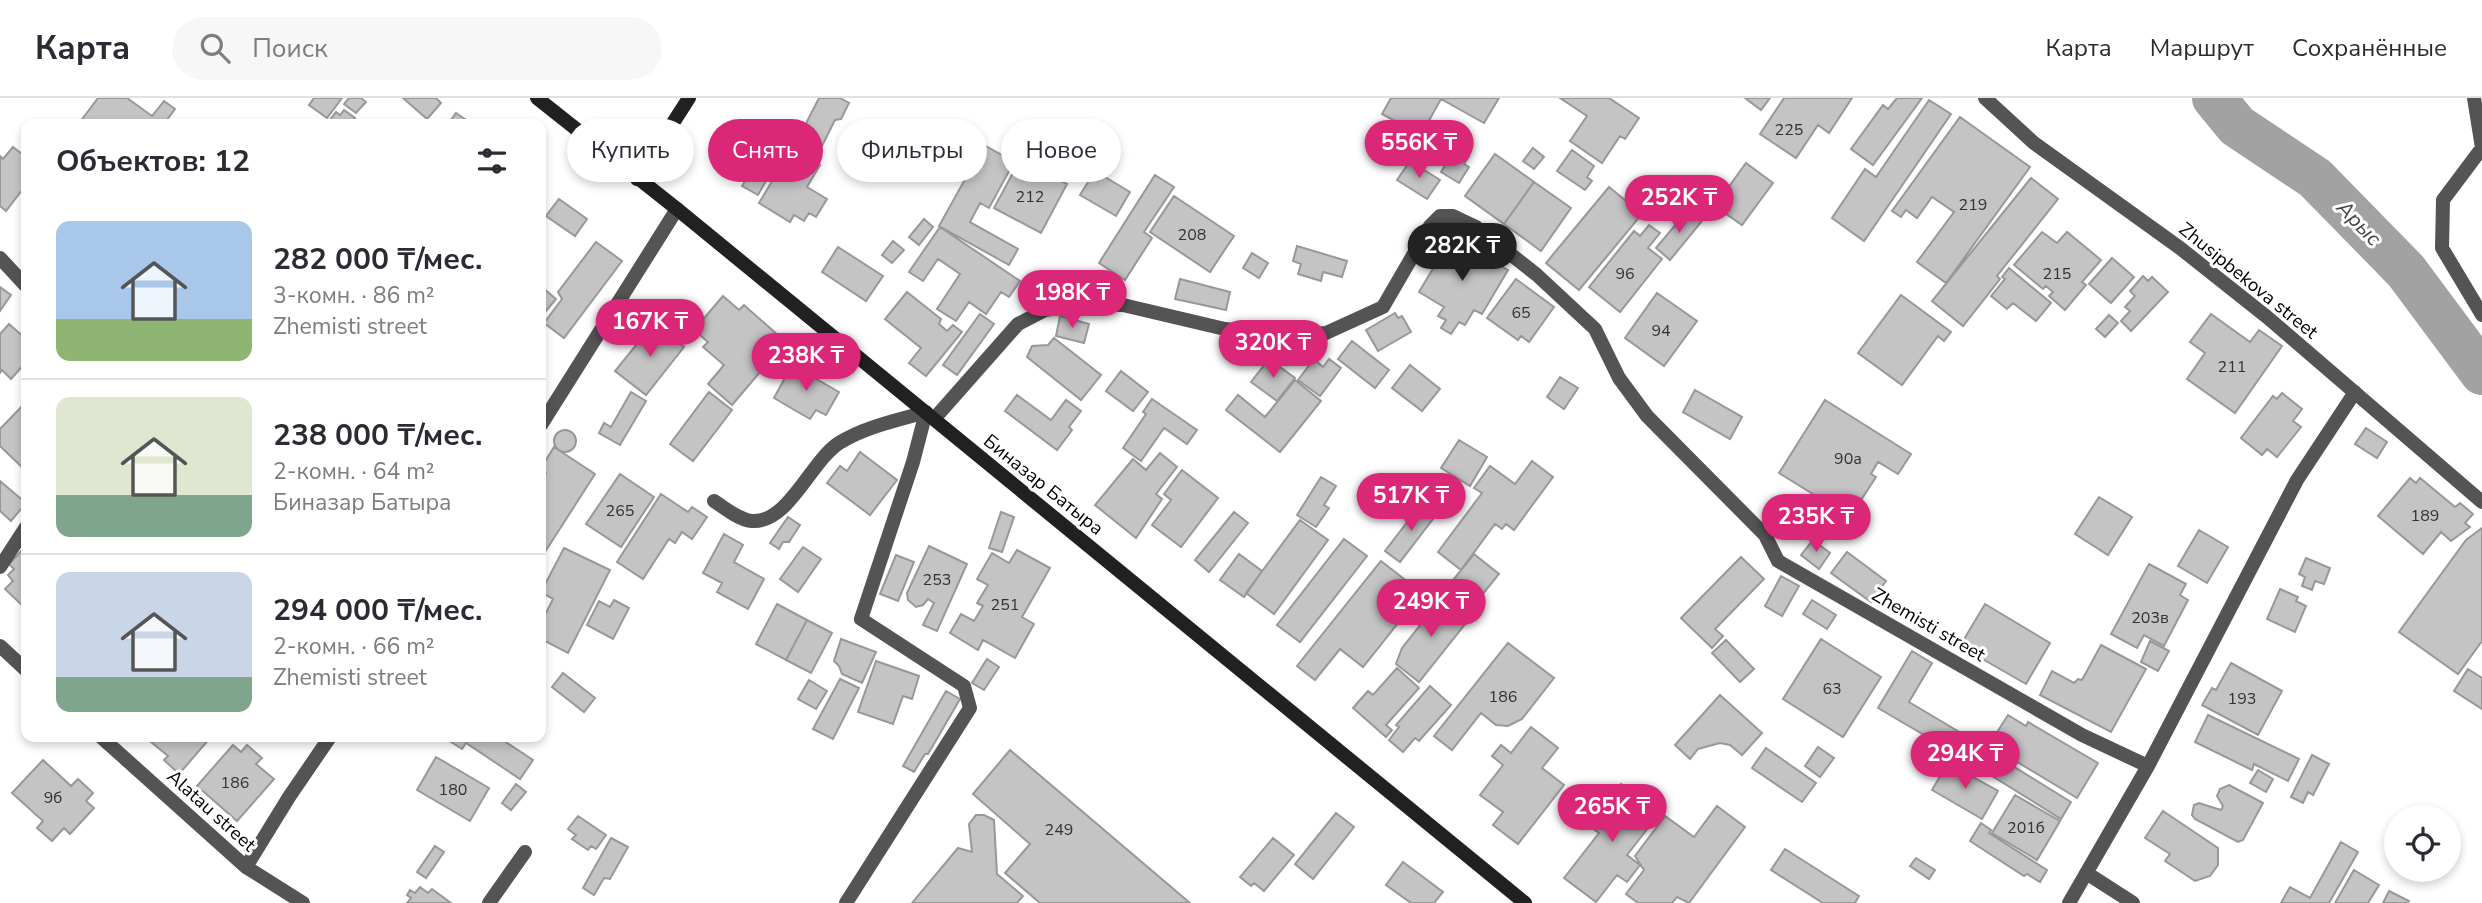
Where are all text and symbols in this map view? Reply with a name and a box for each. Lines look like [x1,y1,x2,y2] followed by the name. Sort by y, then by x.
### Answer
[172,17,662,80] search box
[35,26,130,71] text: Карта
[196,29,234,67] icon: search
[252,31,328,66] text: Поиск
[2046,32,2112,64] text: Карта
[2150,32,2254,64] text: Маршрут
[2292,32,2447,64] text: Сохранённые
[567,119,694,182] chip: Купить
[708,119,823,182] chip: Снять
[837,119,987,182] chip: Фильтры
[1001,119,1121,182] chip: Новое
[1775,119,1803,141] house number: 225
[1362,120,1476,180] pin: 556K ₸
[1381,127,1457,158] text: 556K ₸
[56,141,250,182] text: Объектов: 12
[473,142,511,180] icon: filters
[1622,176,1736,235] pin: 252K ₸
[1641,182,1717,213] text: 252K ₸
[1016,186,1044,208] house number: 212
[2330,193,2388,252] water label: Арыс
[1959,194,1987,216] house number: 219
[2173,217,2324,345] street label: Zhusipbekova street
[1405,223,1519,283] pin: 282K ₸
[1178,224,1206,246] house number: 208
[1424,230,1500,261] text: 282K ₸
[273,239,482,280] text: 282 000 ₸/мес.
[112,249,196,333] icon: home
[1615,263,1635,285] house number: 96
[2043,263,2071,285] house number: 215
[1015,271,1129,330] pin: 198K ₸
[1034,277,1110,308] text: 198K ₸
[273,280,435,311] text: 3-комн. · 86 m²
[593,300,707,359] pin: 167K ₸
[1511,302,1531,324] house number: 65
[612,306,688,337] text: 167K ₸
[273,311,427,342] text: Zhemisti street
[1216,320,1330,380] pin: 320K ₸
[1651,320,1671,342] house number: 94
[1235,327,1311,358] text: 320K ₸
[749,334,863,393] pin: 238K ₸
[768,340,844,371] text: 238K ₸
[2218,356,2246,378] house number: 211
[273,415,482,456] text: 238 000 ₸/мес.
[112,425,196,509] icon: home
[978,428,1109,541] street label: Биназар Батыра
[1834,448,1862,470] house number: 90а
[273,456,435,487] text: 2-комн. · 64 m²
[1354,474,1468,533] pin: 517K ₸
[1373,480,1449,511] text: 517K ₸
[273,487,452,518] text: Биназар Батыра
[1759,494,1873,554] pin: 235K ₸
[606,500,634,522] house number: 265
[1778,501,1854,532] text: 235K ₸
[2411,505,2439,527] house number: 189
[923,569,951,591] house number: 253
[1374,580,1488,639] pin: 249K ₸
[1867,582,1990,668] street label: Zhemisti street
[1393,586,1469,617] text: 249K ₸
[273,590,482,631] text: 294 000 ₸/мес.
[991,594,1019,616] house number: 251
[112,600,196,684] icon: home
[2131,607,2169,629] house number: 203в
[273,631,435,662] text: 2-комн. · 66 m²
[273,662,427,693] text: Zhemisti street
[1822,678,1842,700] house number: 63
[1489,686,1517,708] house number: 186
[2228,688,2256,710] house number: 193
[1908,732,2022,791] pin: 294K ₸
[1927,738,2003,769] text: 294K ₸
[161,764,262,858] street label: Alatau street
[221,772,249,794] house number: 186
[439,779,467,801] house number: 180
[1555,784,1669,844] pin: 265K ₸
[44,787,62,809] house number: 9б
[1574,791,1650,822] text: 265K ₸
[2384,805,2461,882] map controls
[2384,805,2461,882] button: locate
[2007,817,2045,839] house number: 201б
[1045,819,1073,841] house number: 249

